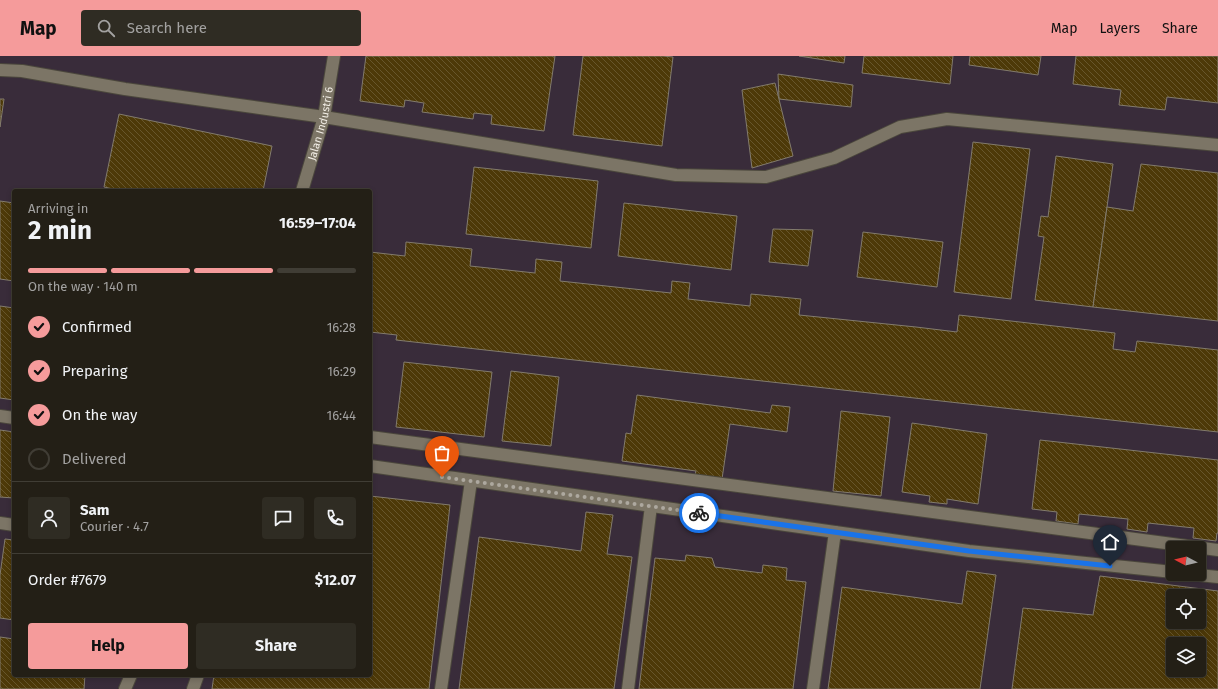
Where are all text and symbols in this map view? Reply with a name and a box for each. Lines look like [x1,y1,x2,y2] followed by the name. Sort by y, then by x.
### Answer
[81,10,361,46] search box
[20,17,57,40] text: Map
[95,17,117,39] icon: search
[127,19,207,37] text: Search here
[1051,20,1077,37] text: Map
[1099,20,1140,37] text: Layers
[1162,20,1198,37] text: Share
[305,86,335,162] street label: Jalan Industri 6
[28,201,88,216] text: Arriving in
[279,214,356,232] text: 16:59–17:04
[28,215,92,246] text: 2 min
[28,279,138,294] text: On the way · 140 m
[28,316,50,338] icon: check
[62,318,132,336] text: Confirmed
[327,320,356,335] text: 16:28
[28,360,50,382] icon: check
[62,362,127,380] text: Preparing
[327,364,356,379] text: 16:29
[28,404,50,426] icon: check
[62,406,137,424] text: On the way
[327,408,356,423] text: 16:44
[425,436,459,477] pin
[431,442,453,464] icon: bag
[62,450,126,468] text: Delivered
[679,493,719,533] courier
[28,497,70,539] button: person
[262,497,304,539] button: chat
[314,497,356,539] button: phone
[80,501,109,519] text: Sam
[688,502,710,524] icon: bike
[80,519,149,534] text: Courier · 4.7
[1093,525,1127,566] pin
[1099,531,1121,553] icon: home
[1166,541,1206,581] north arrow
[1166,541,1206,677] map controls
[28,571,107,589] text: Order #7679
[315,571,356,589] text: $12.07
[1166,589,1206,629] button: locate
[28,623,188,669] button: Help
[196,623,356,669] button: Share
[1166,637,1206,677] button: layers

